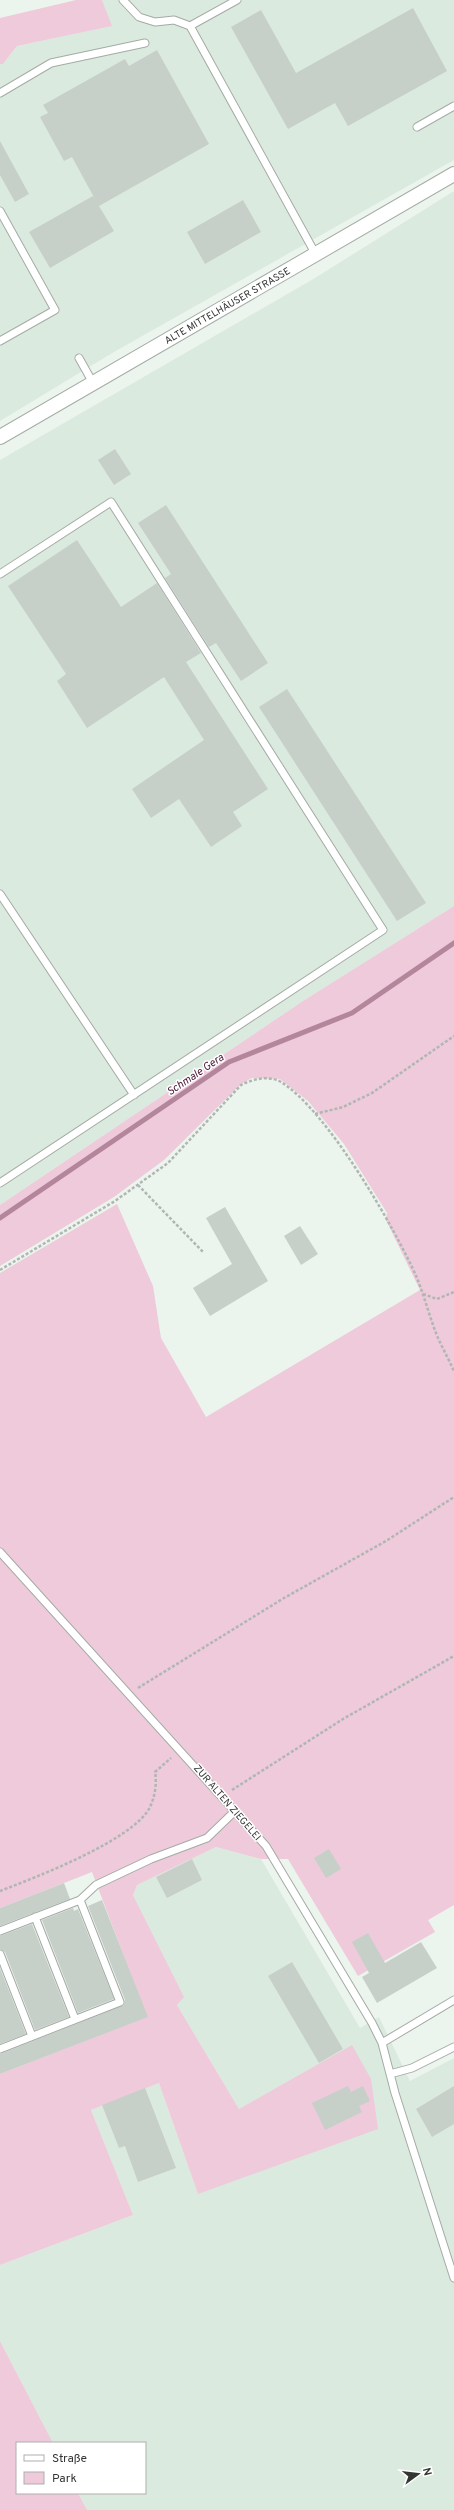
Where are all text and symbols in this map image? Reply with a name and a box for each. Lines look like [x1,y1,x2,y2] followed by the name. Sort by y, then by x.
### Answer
[163,265,293,348] street label: ALTE MITTELHÄUSER STRASSE
[164,1051,227,1099] water label: Schmale Gera
[190,1762,263,1844] street label: ZUR ALTEN ZIEGELEI
[16,2442,146,2494] legend
[52,2451,87,2467] text: Straße
[398,2454,438,2494] north arrow
[419,2466,434,2477] text: N
[52,2471,77,2487] text: Park

